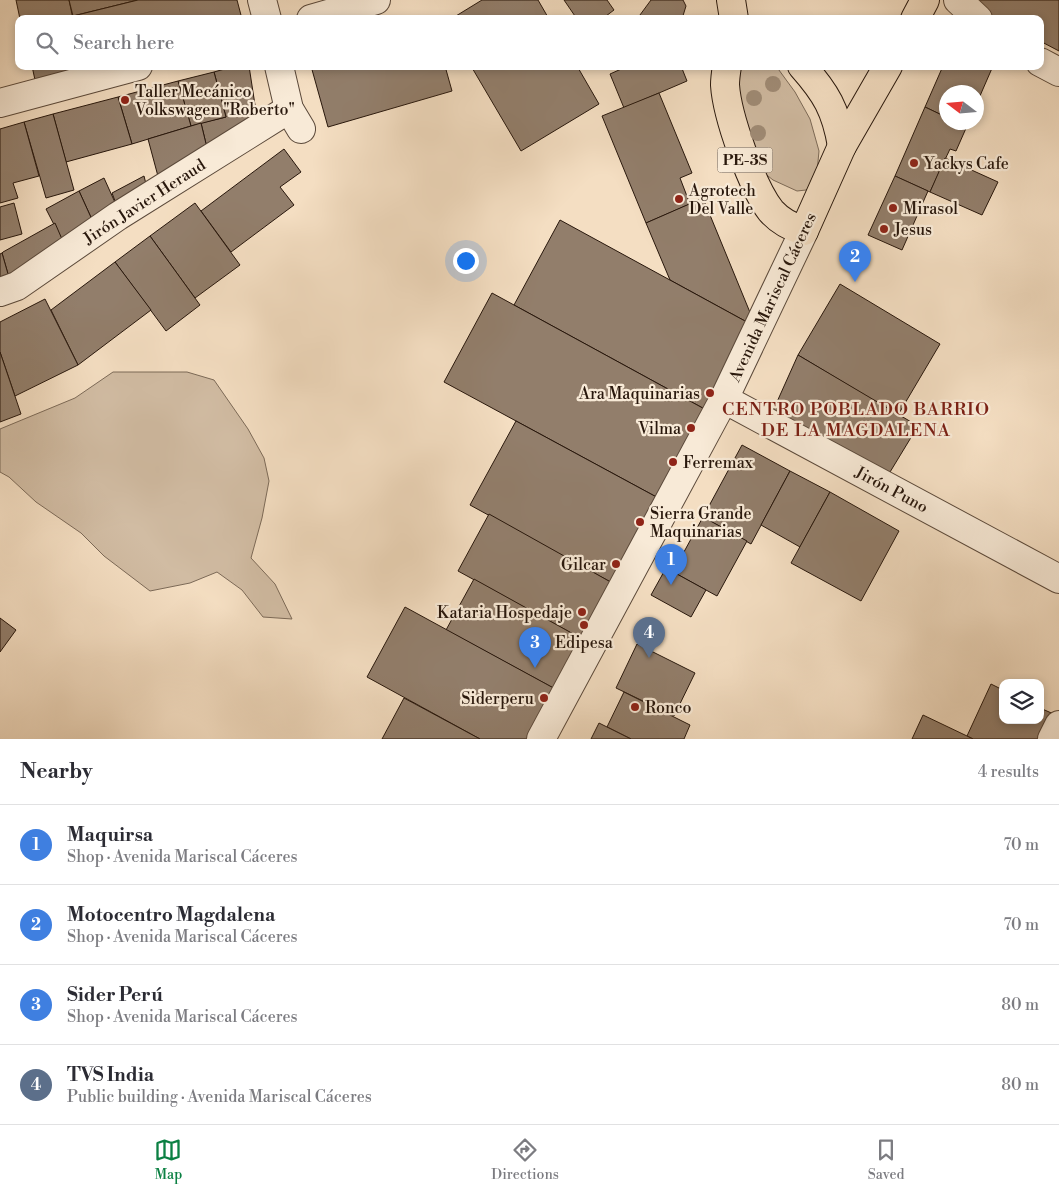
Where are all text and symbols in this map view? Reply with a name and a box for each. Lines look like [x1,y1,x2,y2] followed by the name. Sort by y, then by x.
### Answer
[15,15,1044,70] search box
[33,29,61,57] icon: search
[73,31,174,55] text: Search here
[134,82,295,120] place label: Taller Mecánico Volkswagen "Roberto"
[939,85,984,130] north arrow
[119,94,131,106] marker: Taller Mecánico Volkswagen "Roberto"
[718,148,772,172] road number: PE-3S
[923,154,1009,174] place label: Yackys Cafe
[79,155,209,249] street label: Jirón Javier Heraud
[908,157,920,169] marker: Yackys Cafe
[688,181,756,219] place label: Agrotech Del Valle
[673,193,685,205] marker: Agrotech Del Valle
[903,199,958,219] place label: Mirasol
[887,202,899,214] marker: Mirasol
[724,210,821,386] street label: Avenida Mariscal Cáceres
[893,220,932,240] place label: Jesus
[878,223,890,235] marker: Jesus
[839,241,871,282] pin: 2
[453,248,479,274] your location
[578,384,700,404] place label: Ara Maquinarias
[704,387,716,399] marker: Ara Maquinarias
[722,398,990,442] district label: CENTRO POBLADO BARRIO DE LA MAGDALENA
[637,419,682,439] place label: Vilma
[685,422,697,434] marker: Vilma
[683,453,754,473] place label: Ferremax
[667,456,679,468] marker: Ferremax
[851,462,932,517] street label: Jirón Puno
[650,504,751,542] place label: Sierra Grande Maquinarias
[634,516,646,528] marker: Sierra Grande Maquinarias
[655,544,687,585] pin: 1
[561,555,606,575] place label: Gilcar
[610,558,622,570] marker: Gilcar
[437,603,572,623] place label: Kataria Hospedaje
[576,606,588,618] marker: Kataria Hospedaje
[633,617,665,658] pin: 4
[578,619,590,631] marker: Edipesa
[519,627,551,668] pin: 3
[555,633,614,653] place label: Edipesa
[999,679,1044,724] map controls
[999,679,1044,724] button: layers
[461,689,534,709] place label: Siderperu
[538,692,550,704] marker: Siderperu
[645,698,692,718] place label: Ronco
[629,701,641,713] marker: Ronco
[20,759,93,785] text: Nearby
[978,762,1039,782] text: 4 results
[67,823,153,847] text: Maquirsa
[32,835,40,855] text: 1
[1003,835,1039,855] text: 70 m
[67,847,298,867] text: Shop · Avenida Mariscal Cáceres
[67,903,275,927] text: Motocentro Magdalena
[31,915,41,935] text: 2
[1003,915,1039,935] text: 70 m
[67,927,298,947] text: Shop · Avenida Mariscal Cáceres
[67,983,163,1007] text: Sider Perú
[31,995,41,1015] text: 3
[1001,995,1039,1015] text: 80 m
[67,1007,298,1027] text: Shop · Avenida Mariscal Cáceres
[67,1063,154,1087] text: TVS India
[31,1075,41,1095] text: 4
[1001,1075,1039,1095] text: 80 m
[67,1087,372,1107] text: Public building · Avenida Mariscal Cáceres
[154,1136,182,1184] tab: Map
[491,1136,559,1184] tab: Directions
[868,1136,905,1184] tab: Saved

